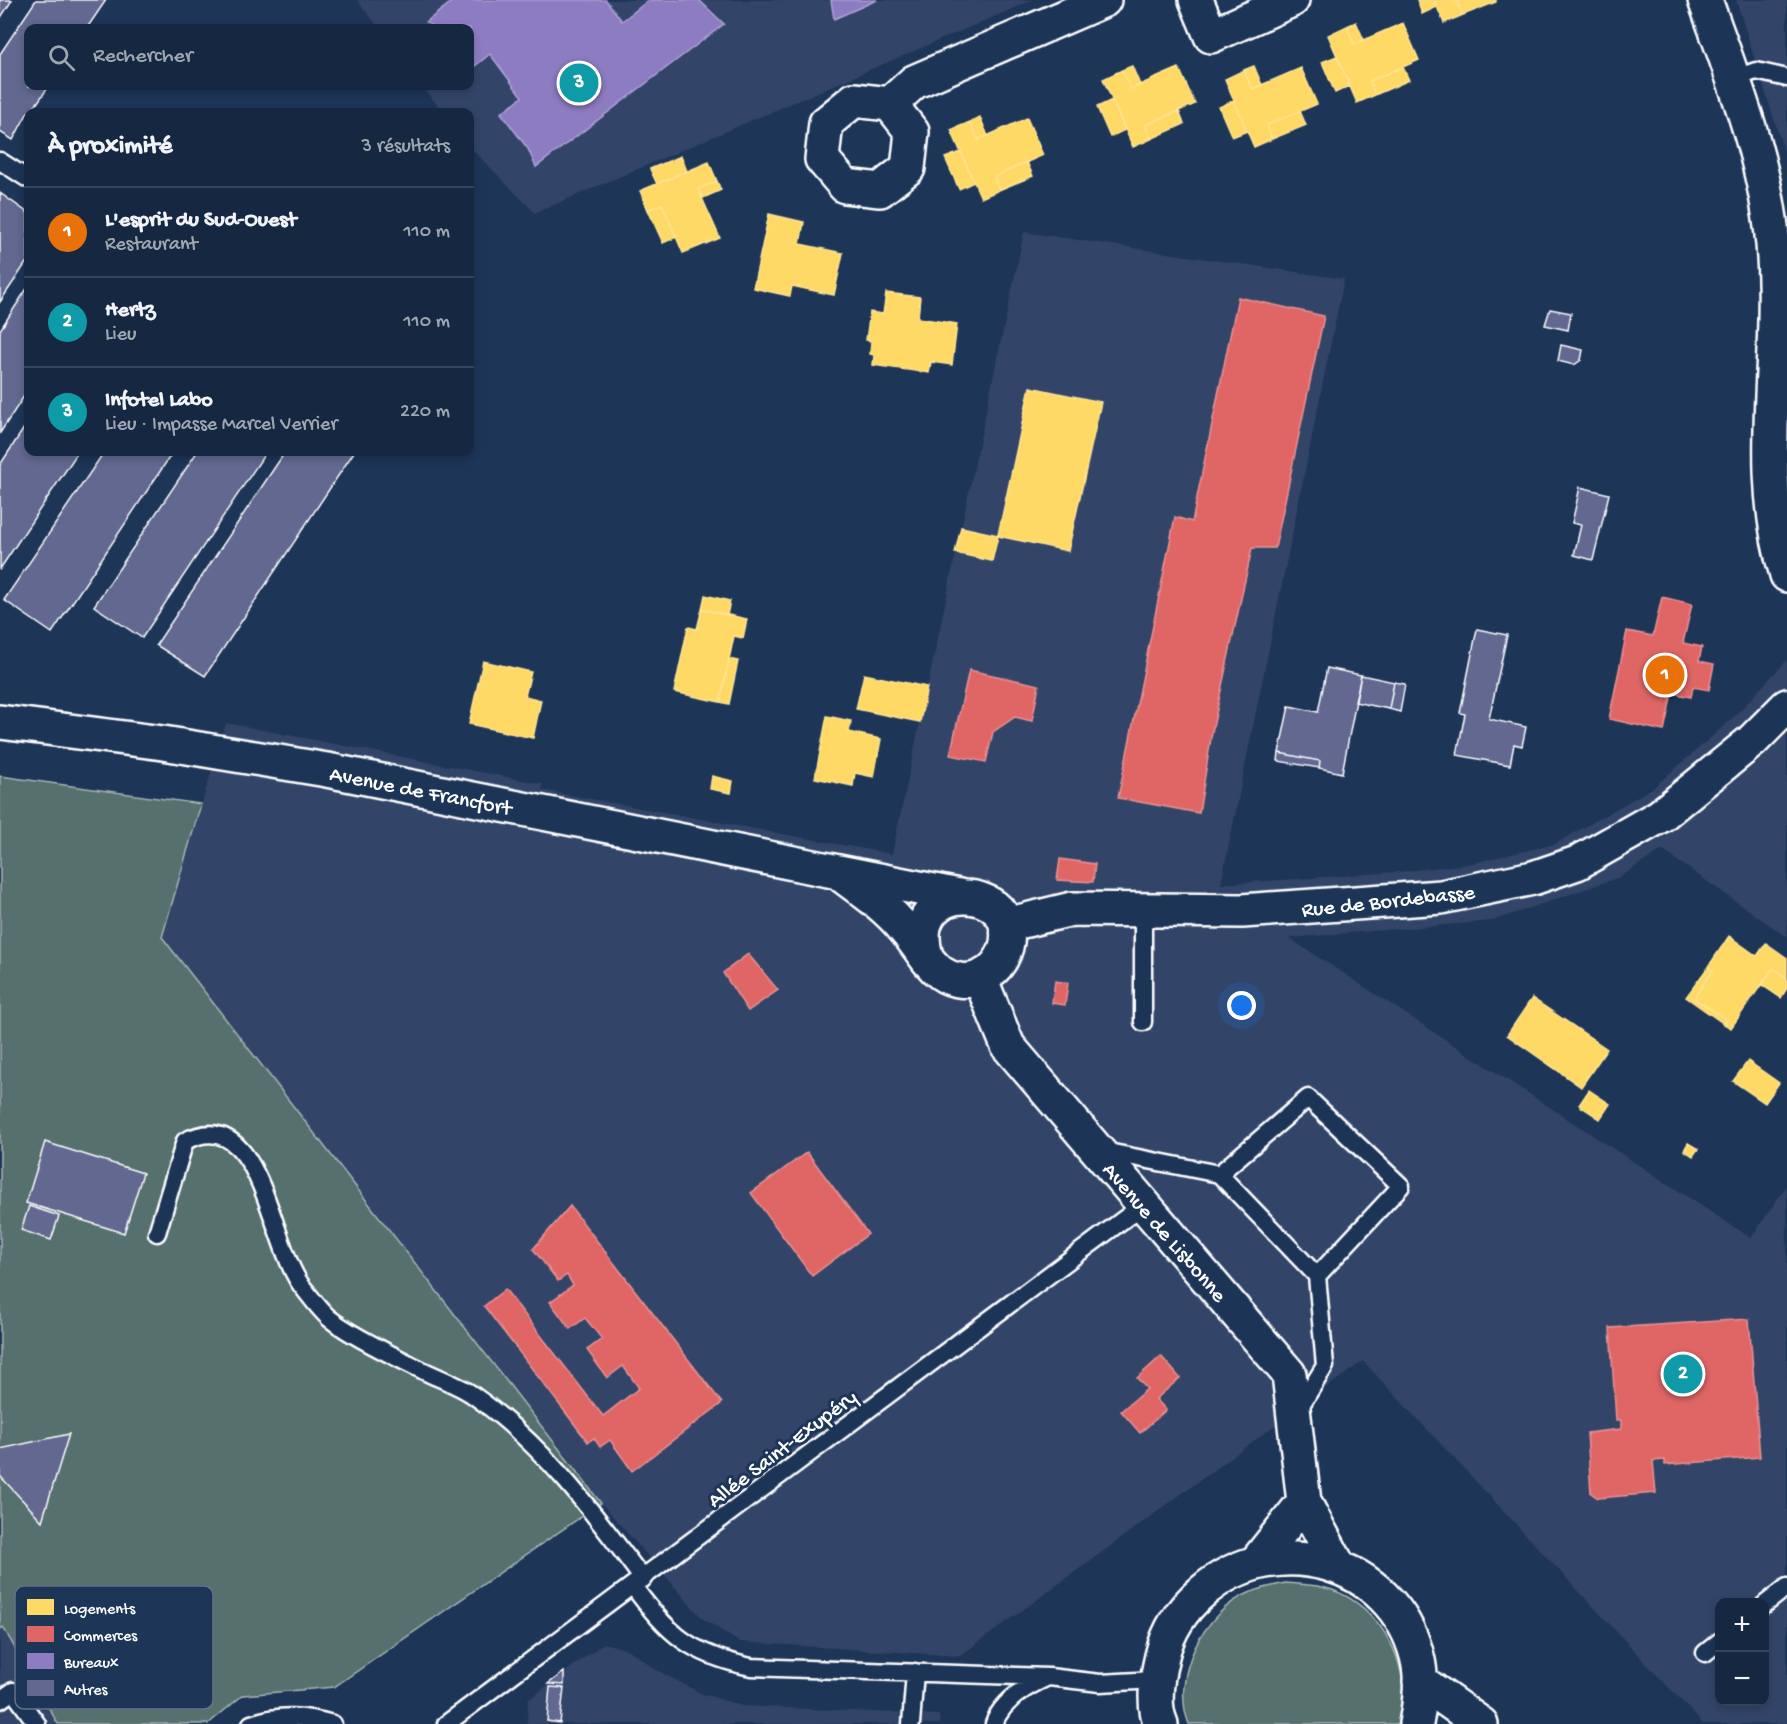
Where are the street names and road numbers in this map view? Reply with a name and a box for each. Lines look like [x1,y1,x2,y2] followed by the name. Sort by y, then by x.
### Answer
[327,763,515,824] street label: Avenue de Francfort
[1301,881,1477,925] street label: Rue de Bordebasse
[1095,1158,1231,1309] street label: Avenue de Lisbonne
[704,1385,863,1515] street label: Allée Saint-Exupéry

